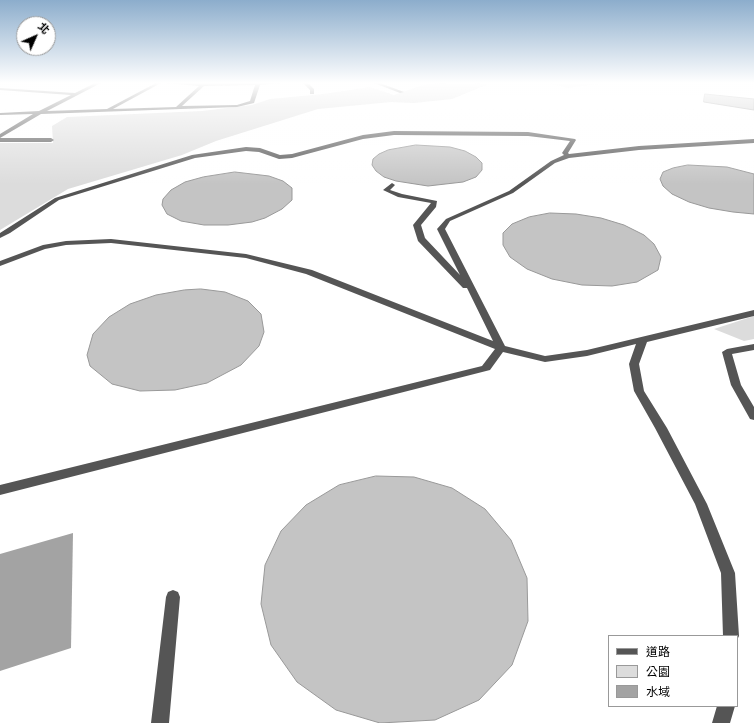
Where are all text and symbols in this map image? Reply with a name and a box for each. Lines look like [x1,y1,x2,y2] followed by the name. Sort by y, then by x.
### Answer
[16,16,56,56] north arrow
[35,19,53,37] text: 北
[608,635,738,707] legend
[646,643,670,660] text: 道路
[646,663,670,680] text: 公園
[646,683,670,700] text: 水域

